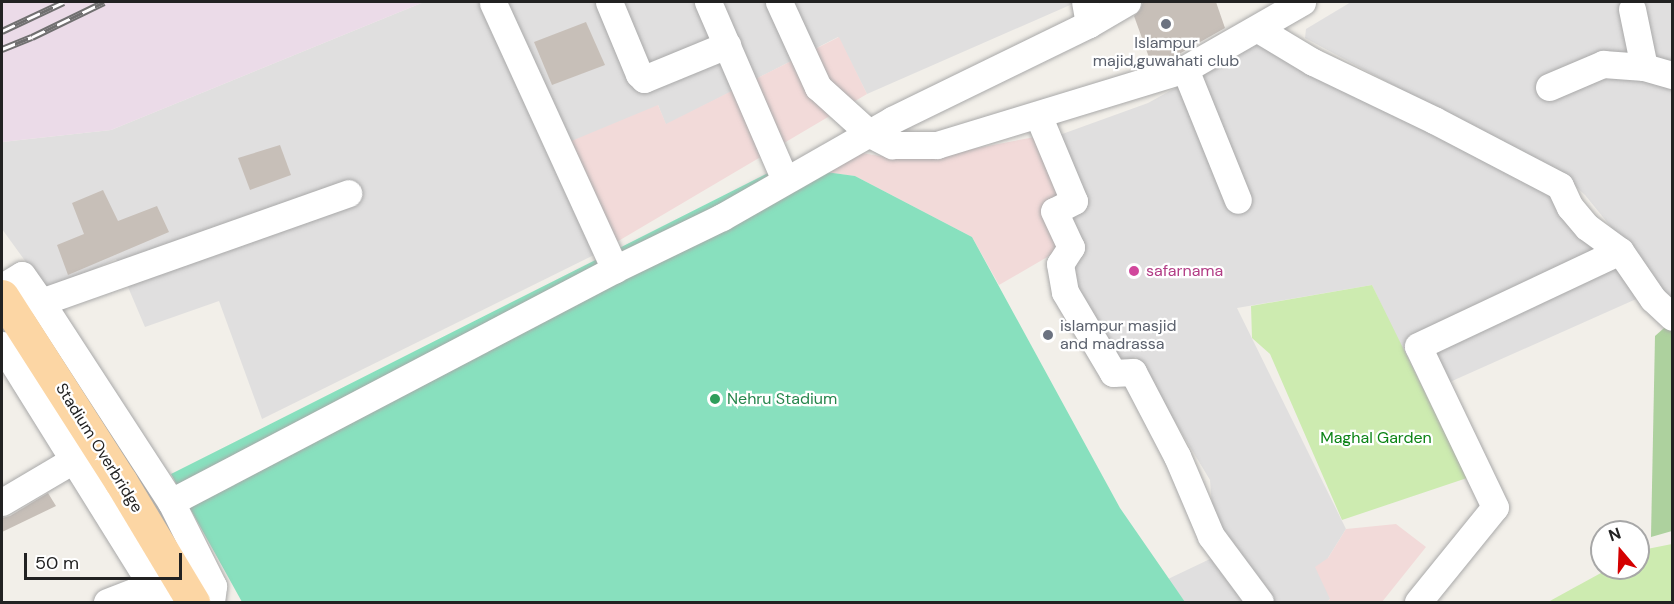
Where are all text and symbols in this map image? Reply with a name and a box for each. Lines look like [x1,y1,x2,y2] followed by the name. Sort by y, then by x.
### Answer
[1159,17,1173,31] marker: Islampur majid,guwahati club
[1093,33,1239,71] place label: Islampur majid,guwahati club
[1146,261,1223,281] place label: safarnama
[1127,264,1141,278] marker: safarnama
[1060,316,1177,354] place label: islampur masjid and madrassa
[1041,328,1055,342] marker: islampur masjid and madrassa
[51,380,147,516] street label: Stadium Overbridge
[727,389,837,409] place label: Nehru Stadium
[708,392,722,406] marker: Nehru Stadium
[1320,428,1432,448] park label: Maghal Garden
[1590,520,1650,580] north arrow
[1606,523,1624,546] text: N
[27,541,184,579] scale bar
[35,551,79,575] text: 50 m

